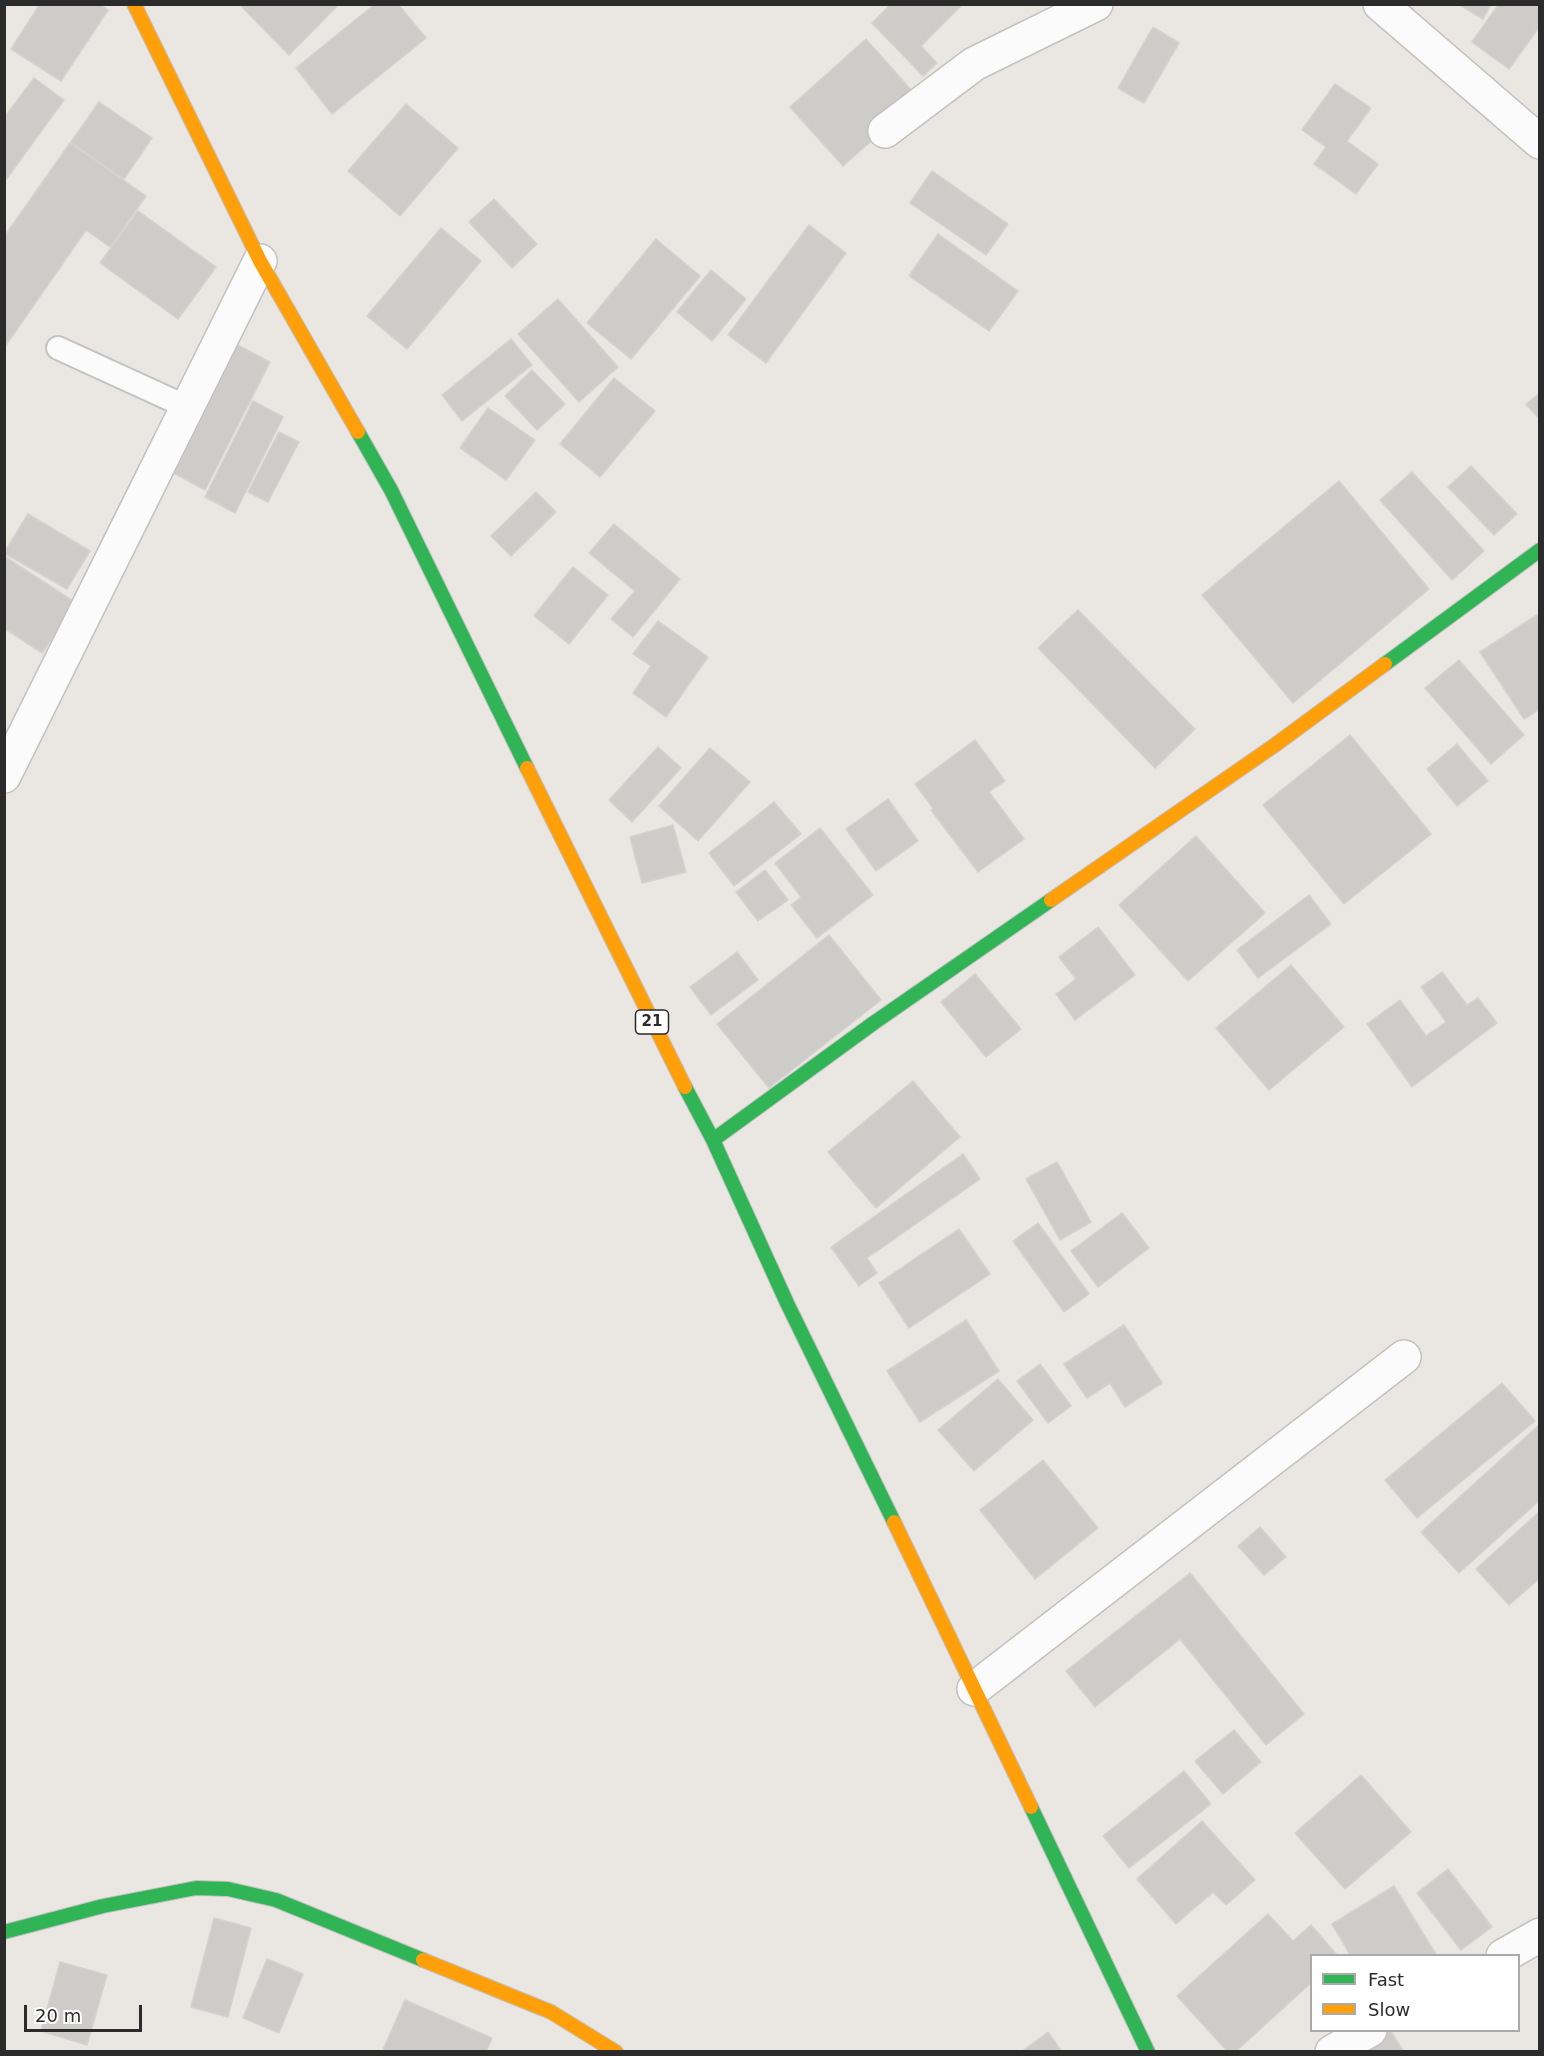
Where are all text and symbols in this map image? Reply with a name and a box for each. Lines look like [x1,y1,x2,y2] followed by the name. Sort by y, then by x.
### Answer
[636,1010,668,1034] road number: 21
[1310,1954,1520,2032] legend
[1368,1969,1404,1990] text: Fast
[27,1993,146,2031] scale bar
[1368,1999,1410,2020] text: Slow
[35,2005,81,2026] text: 20 m

